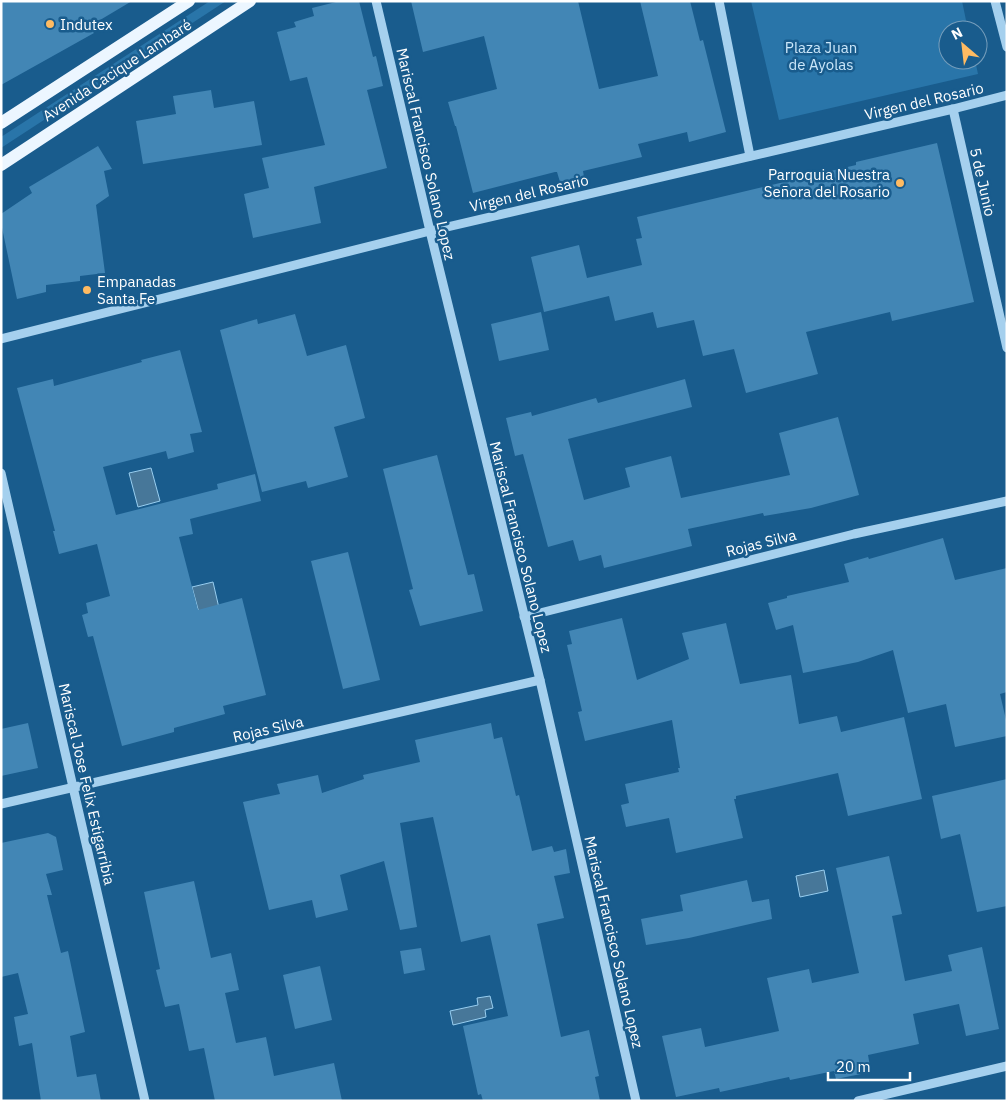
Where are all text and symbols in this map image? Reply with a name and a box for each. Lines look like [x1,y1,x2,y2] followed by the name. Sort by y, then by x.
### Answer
[39,15,195,125] street label: Avenida Cacique Lambaré
[60,15,113,34] place label: Indutex
[44,18,56,30] marker: Indutex
[938,20,988,70] north arrow
[948,23,966,44] text: N
[785,38,857,74] park label: Plaza Juan de Ayolas
[392,46,460,262] street label: Mariscal Francisco Solano Lopez
[863,78,985,124] street label: Virgen del Rosario
[966,146,1000,218] street label: 5 de Junio
[764,165,890,201] place label: Parroquia Nuestra Señora del Rosario
[468,170,590,216] street label: Virgen del Rosario
[894,177,906,189] marker: Parroquia Nuestra Señora del Rosario
[97,272,176,308] place label: Empanadas Santa Fe
[81,284,93,296] marker: Empanadas Santa Fe
[486,439,557,655] street label: Mariscal Francisco Solano Lopez
[724,525,798,561] street label: Rojas Silva
[55,681,119,887] street label: Mariscal Jose Felix Estigarribia
[231,712,305,746] street label: Rojas Silva
[580,834,648,1050] street label: Mariscal Francisco Solano Lopez
[828,1050,910,1082] scale bar
[836,1057,871,1076] text: 20 m

